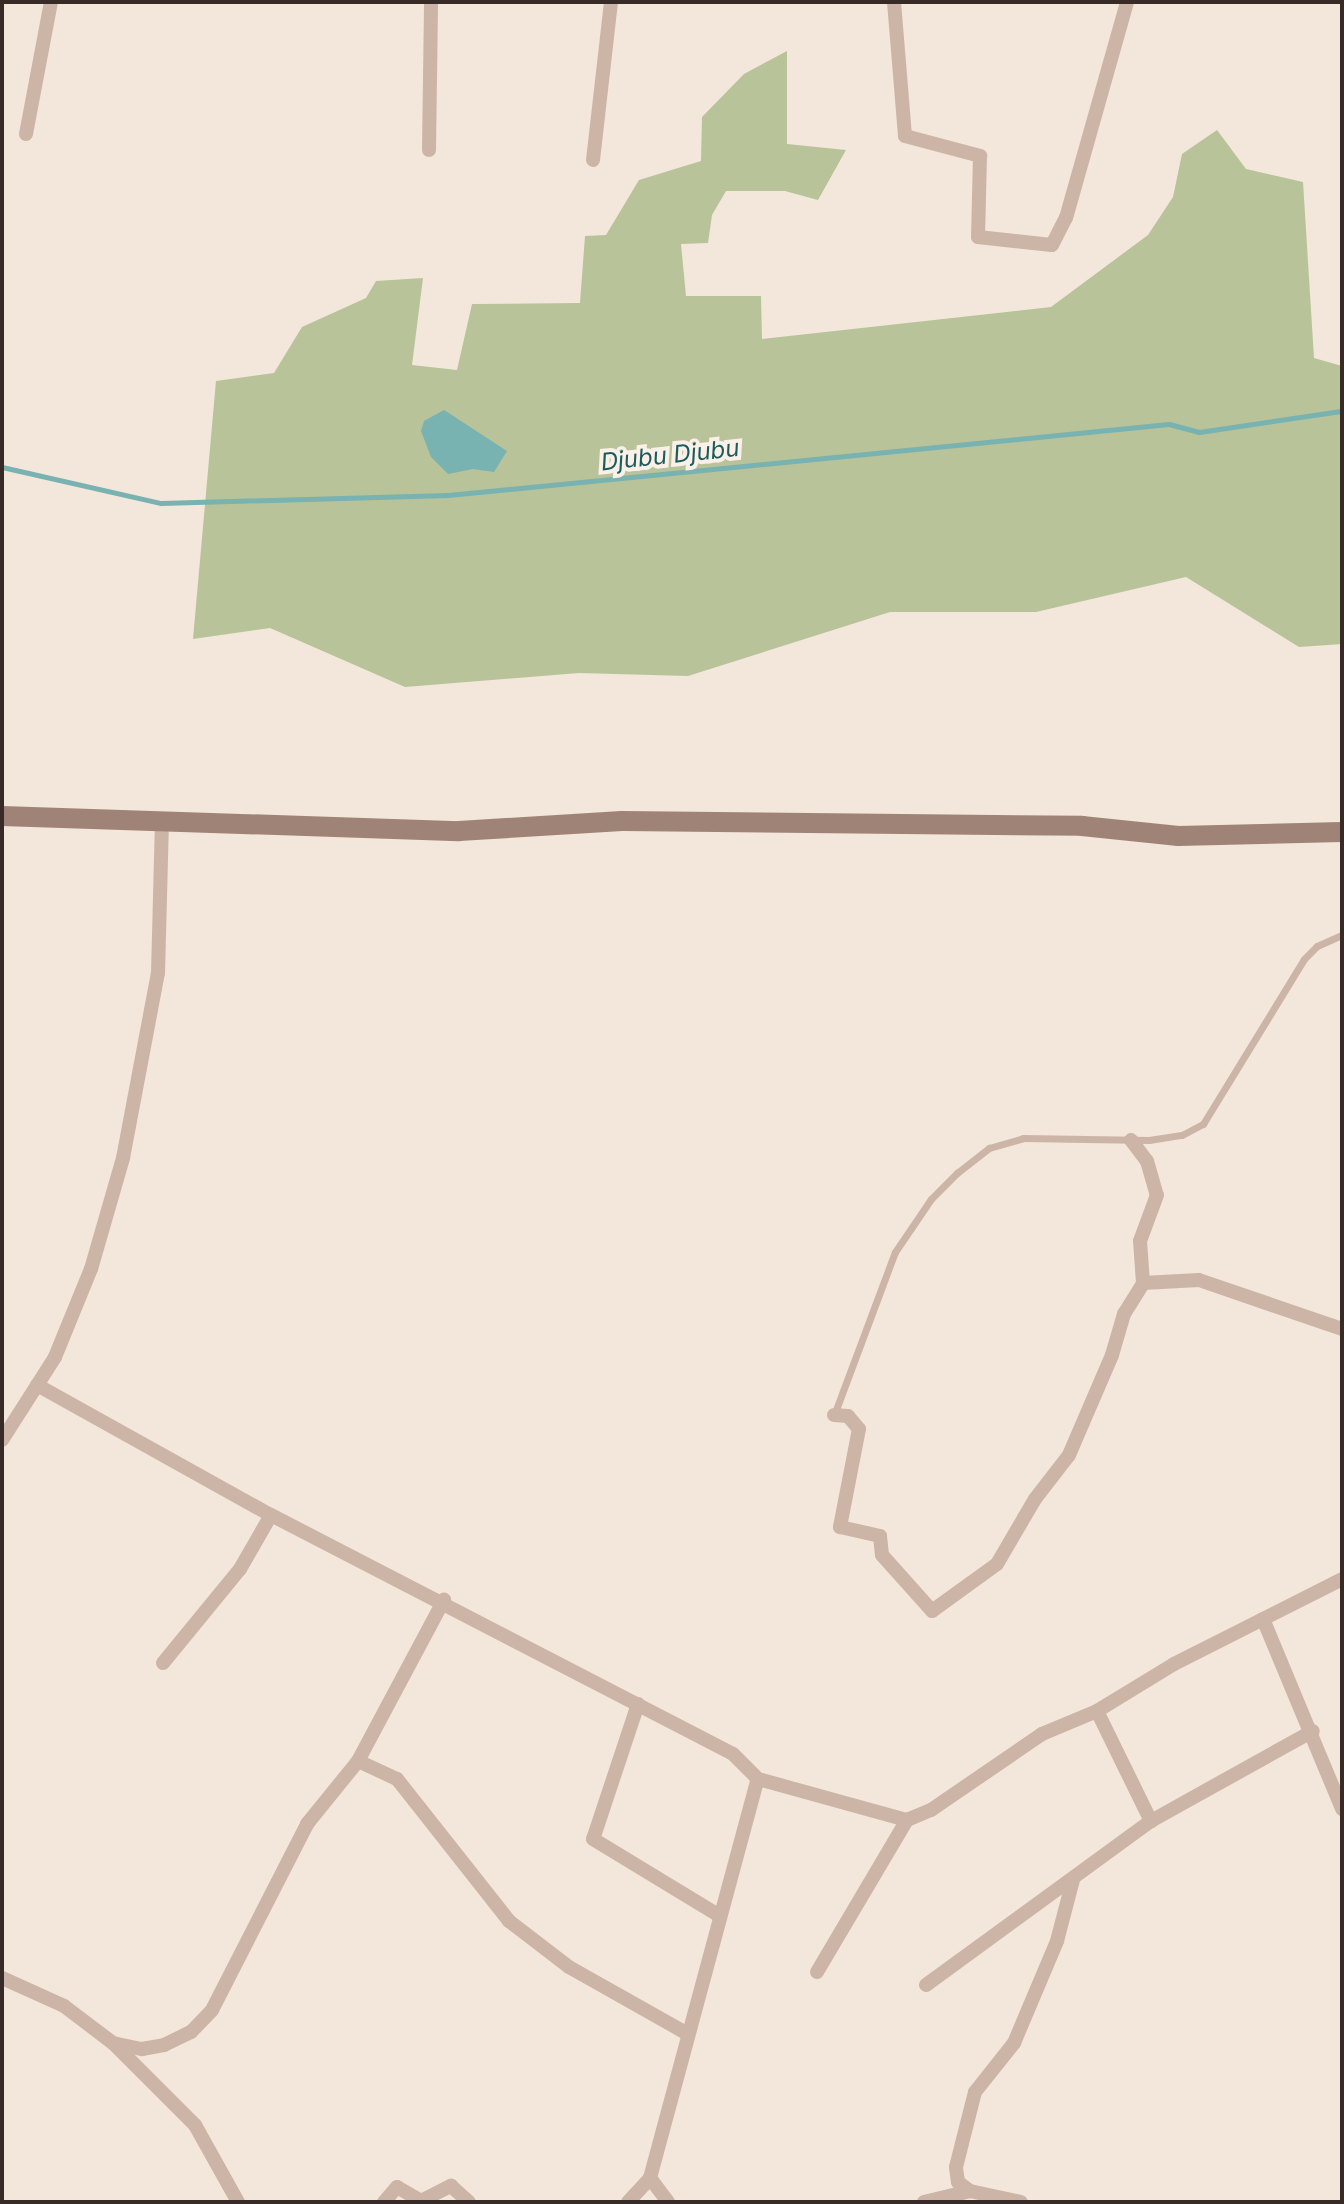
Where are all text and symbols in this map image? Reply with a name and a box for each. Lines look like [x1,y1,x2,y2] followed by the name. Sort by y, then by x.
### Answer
[599,433,741,477] water label: Djubu Djubu

